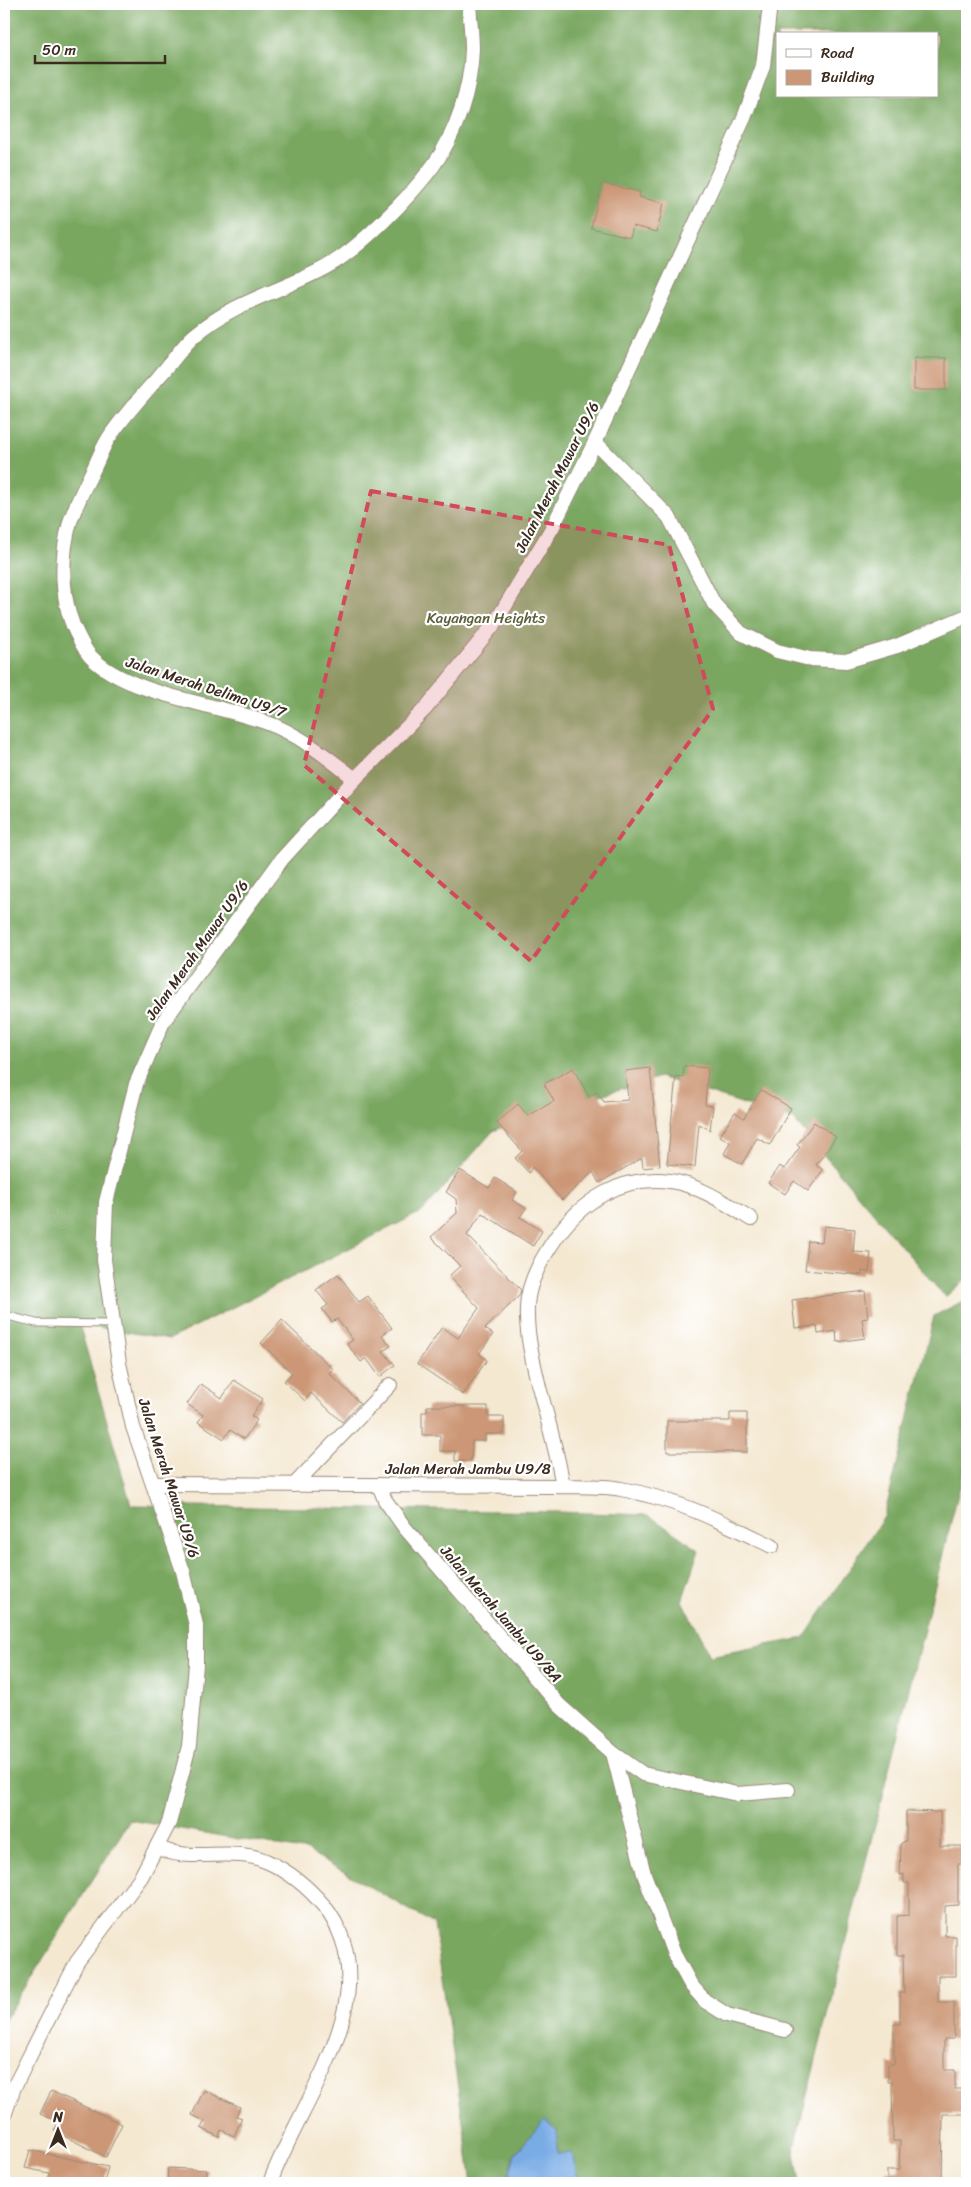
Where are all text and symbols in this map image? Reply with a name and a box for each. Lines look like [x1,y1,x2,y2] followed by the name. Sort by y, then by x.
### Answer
[35,32,165,64] scale bar
[776,32,938,98] legend
[42,37,77,63] text: 50 m
[821,40,854,66] text: Road
[821,64,875,90] text: Building
[507,397,606,558] street label: Jalan Merah Mawar U9/6
[427,605,545,631] park label: Kayangan Heights
[122,649,291,726] street label: Jalan Merah Delima U9/7
[138,874,255,1026] street label: Jalan Merah Mawar U9/6
[131,1394,207,1561] street label: Jalan Merah Mawar U9/6
[384,1456,551,1482] street label: Jalan Merah Jambu U9/8
[433,1539,568,1689] street label: Jalan Merah Jambu U9/8A
[32,2104,82,2154] north arrow
[52,2105,63,2130] text: N

